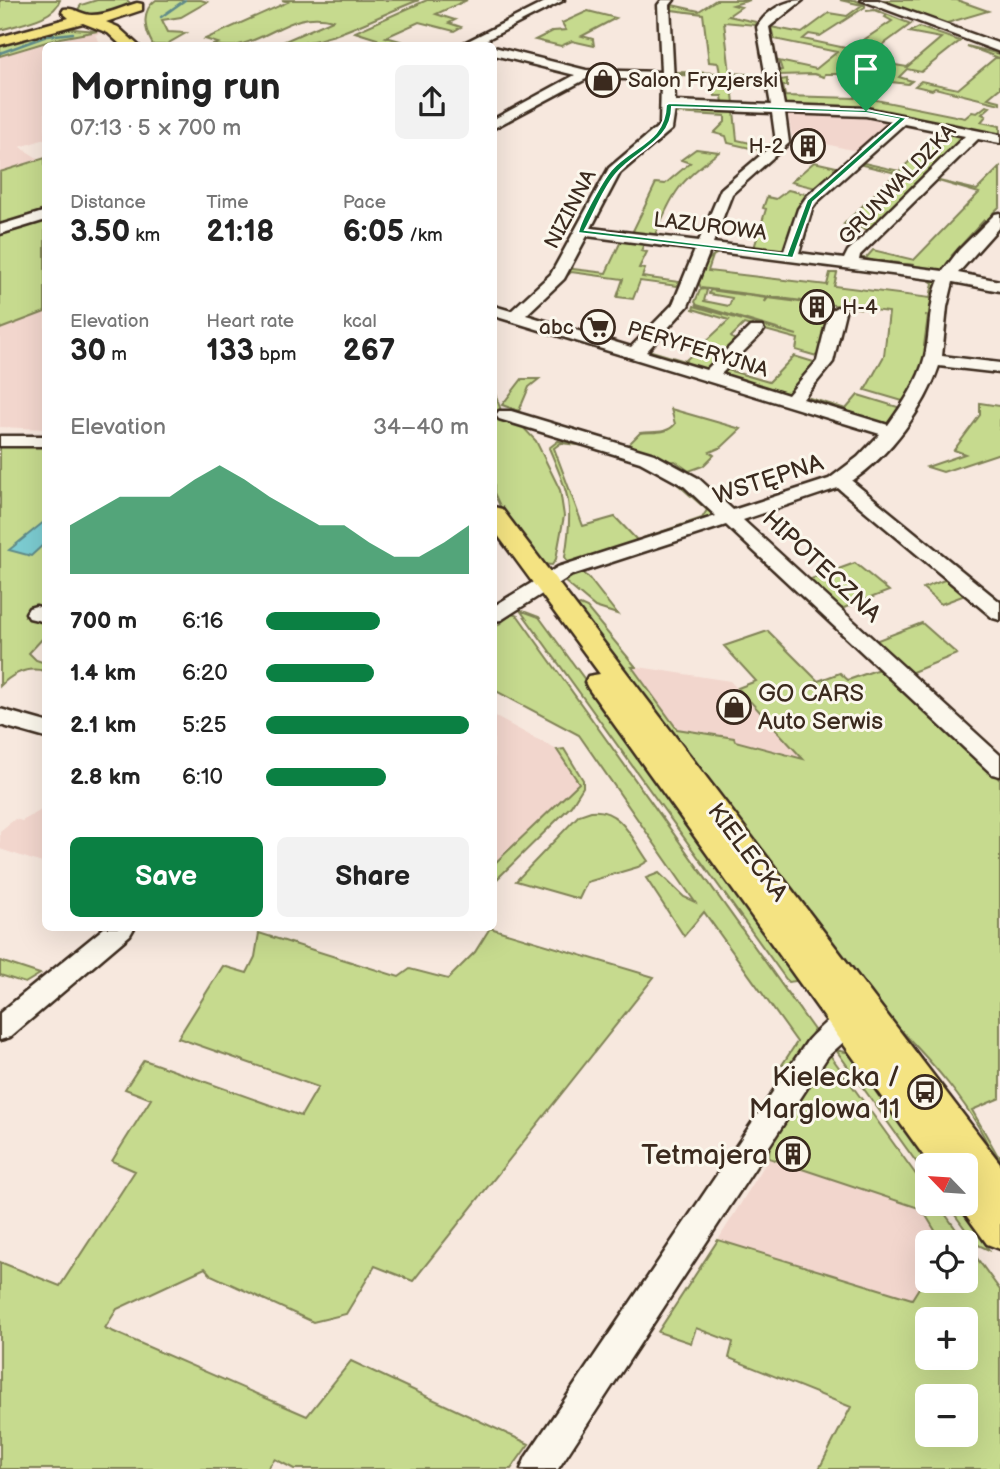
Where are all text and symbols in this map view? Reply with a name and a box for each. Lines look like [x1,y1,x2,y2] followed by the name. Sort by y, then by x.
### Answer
[836,39,896,111] pin
[847,50,885,88] icon: arrive
[584,61,622,99] shop icon: Salon Fryzjerski
[70,65,281,110] text: Morning run
[395,65,469,139] button: share
[628,68,778,93] place label: Salon Fryzjerski
[70,114,241,142] text: 07:13 · 5 × 700 m
[833,119,961,250] street label: GRUNWALDZKA
[789,127,827,165] building icon: H-2
[749,134,785,159] place label: H-2
[539,165,602,253] street label: NIZINNA
[70,191,146,214] text: Distance
[206,191,248,214] text: Time
[343,191,386,214] text: Pace
[652,207,768,246] street label: LAZUROWA
[70,214,130,250] text: 3.50
[206,214,274,250] text: 21:18
[343,214,404,250] text: 6:05
[130,224,160,247] text: km
[404,224,443,247] text: /km
[798,288,836,326] building icon: H-4
[842,295,878,320] place label: H-4
[579,308,617,346] supermarket icon: abc
[70,310,149,333] text: Elevation
[206,310,294,333] text: Heart rate
[343,310,377,333] text: kcal
[539,315,574,340] place label: abc
[624,316,772,383] street label: PERYFERYJNA
[70,333,106,369] text: 30
[206,333,254,369] text: 133
[343,333,395,369] text: 267
[106,343,127,366] text: m
[254,343,297,366] text: bpm
[70,413,166,441] text: Elevation
[373,413,469,441] text: 34–40 m
[709,448,827,511] street label: WSTĘPNA
[756,504,887,629] street label: HIPOTECZNA
[70,607,137,635] text: 700 m
[182,607,224,635] text: 6:16
[70,659,136,687] text: 1.4 km
[182,659,228,687] text: 6:20
[758,679,883,736] place label: GO CARS Auto Serwis
[715,688,753,726] shop icon: GO CARS Auto Serwis
[70,711,136,739] text: 2.1 km
[182,711,227,739] text: 5:25
[70,763,141,791] text: 2.8 km
[182,763,223,791] text: 6:10
[701,798,794,907] street label: KIELECKA
[70,837,263,917] button: Save
[277,837,469,917] button: Share
[749,1061,900,1126] place label: Kielecka / Marglowa 11
[906,1073,944,1111] bus stop icon: Kielecka / Marglowa 11
[774,1135,812,1173] building icon: Tetmajera
[641,1139,768,1172] place label: Tetmajera
[915,1153,978,1216] north arrow
[915,1153,978,1447] map controls
[915,1230,978,1293] button: locate
[915,1307,978,1370] button: +
[915,1384,978,1447] button: −

